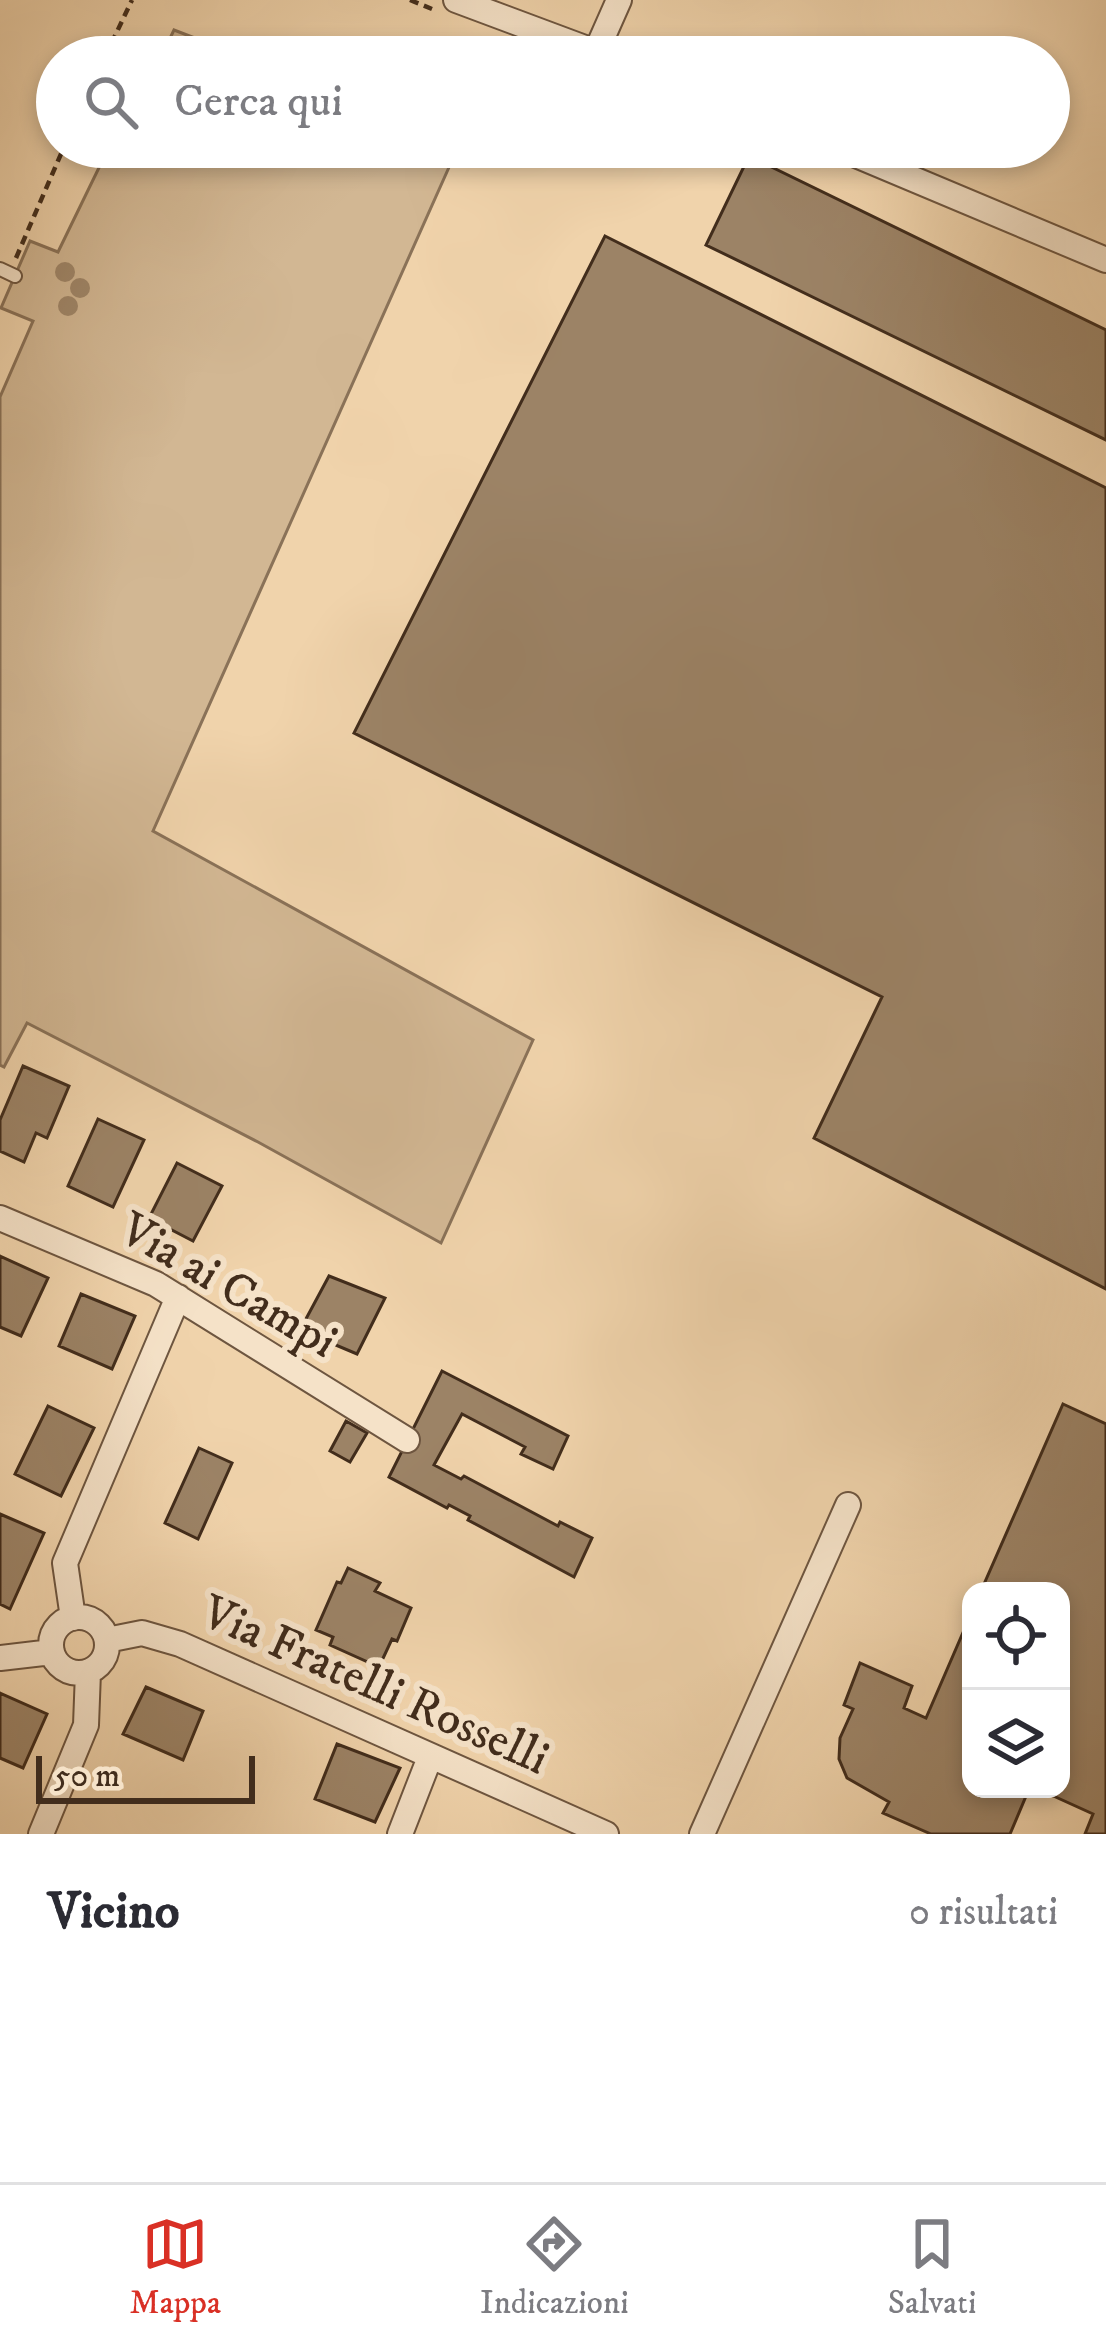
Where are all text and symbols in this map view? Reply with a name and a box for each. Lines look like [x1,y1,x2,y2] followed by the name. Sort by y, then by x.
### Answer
[36,36,1070,168] search box
[78,69,144,135] icon: search
[174,74,343,130] text: Cerca qui
[108,1199,347,1372] street label: Via ai Campi
[191,1582,558,1789] street label: Via Fratelli Rosselli
[962,1582,1070,1798] map controls
[962,1582,1070,1690] button: locate
[962,1690,1070,1798] button: layers
[36,1750,255,1803] scale bar
[54,1756,120,1797] text: 50 m
[48,1880,179,1944] text: Vicino
[909,1888,1058,1937] text: 0 risultati
[130,2211,221,2324] tab: Mappa
[480,2211,629,2324] tab: Indicazioni
[888,2211,976,2324] tab: Salvati

